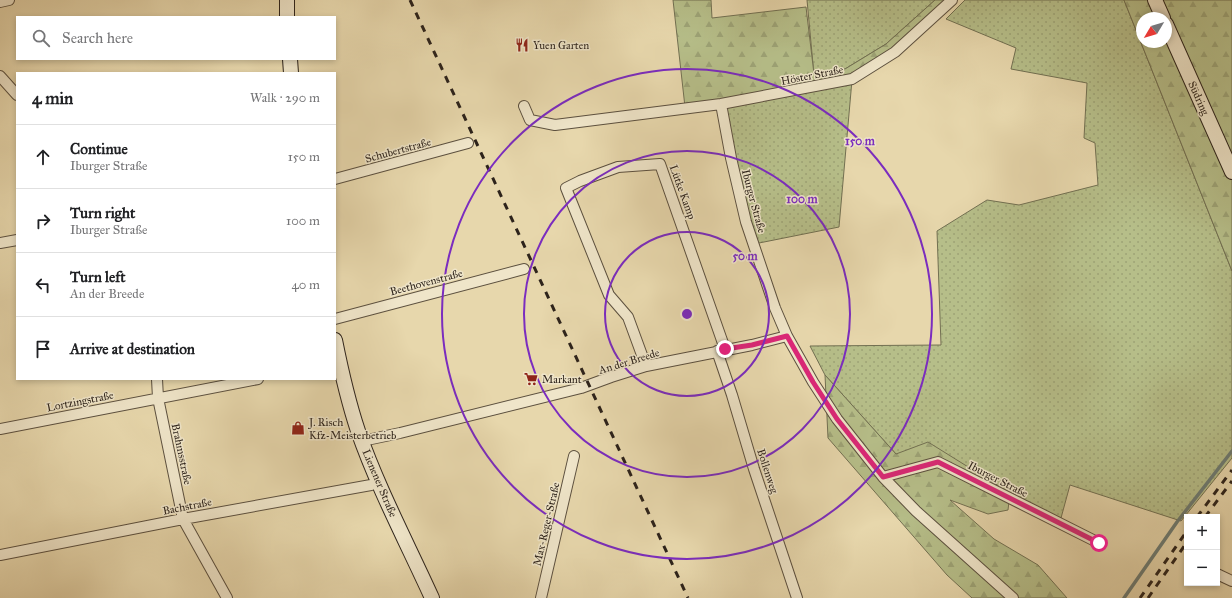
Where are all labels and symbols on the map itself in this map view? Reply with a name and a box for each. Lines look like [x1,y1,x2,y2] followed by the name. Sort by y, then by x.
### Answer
[1136,12,1172,48] north arrow
[514,37,530,53] restaurant icon: Yuen Garten
[533,39,589,52] place label: Yuen Garten
[780,63,845,88] street label: Höster Straße
[1185,79,1212,118] street label: Südring
[845,134,876,148] text: 150 m
[364,135,433,166] street label: Schubertstraße
[667,163,699,222] street label: Lütke Kamp
[739,168,768,235] street label: Iburger Straße
[786,192,819,206] text: 100 m
[732,249,759,263] text: 50 m
[388,266,464,298] street label: Beethovenstraße
[680,307,694,321] centre of rings
[716,340,734,358] route end
[596,346,662,377] street label: An der Breede
[523,371,539,387] supermarket icon: Markant
[542,373,582,386] place label: Markant
[46,389,115,414] street label: Lortzingstraße
[308,416,396,442] place label: J. Risch Kfz-Meisterbetrieb
[290,420,306,436] shop icon: J. Risch Kfz-Meisterbetrieb
[169,422,194,486] street label: Brahmsstraße
[359,447,400,519] street label: Lienener Straße
[754,447,781,496] street label: Bollenweg
[966,459,1030,500] street label: Iburger Straße
[531,481,563,567] street label: Max-Reger-Straße
[161,495,213,518] street label: Bachstraße
[1090,534,1108,552] route start

